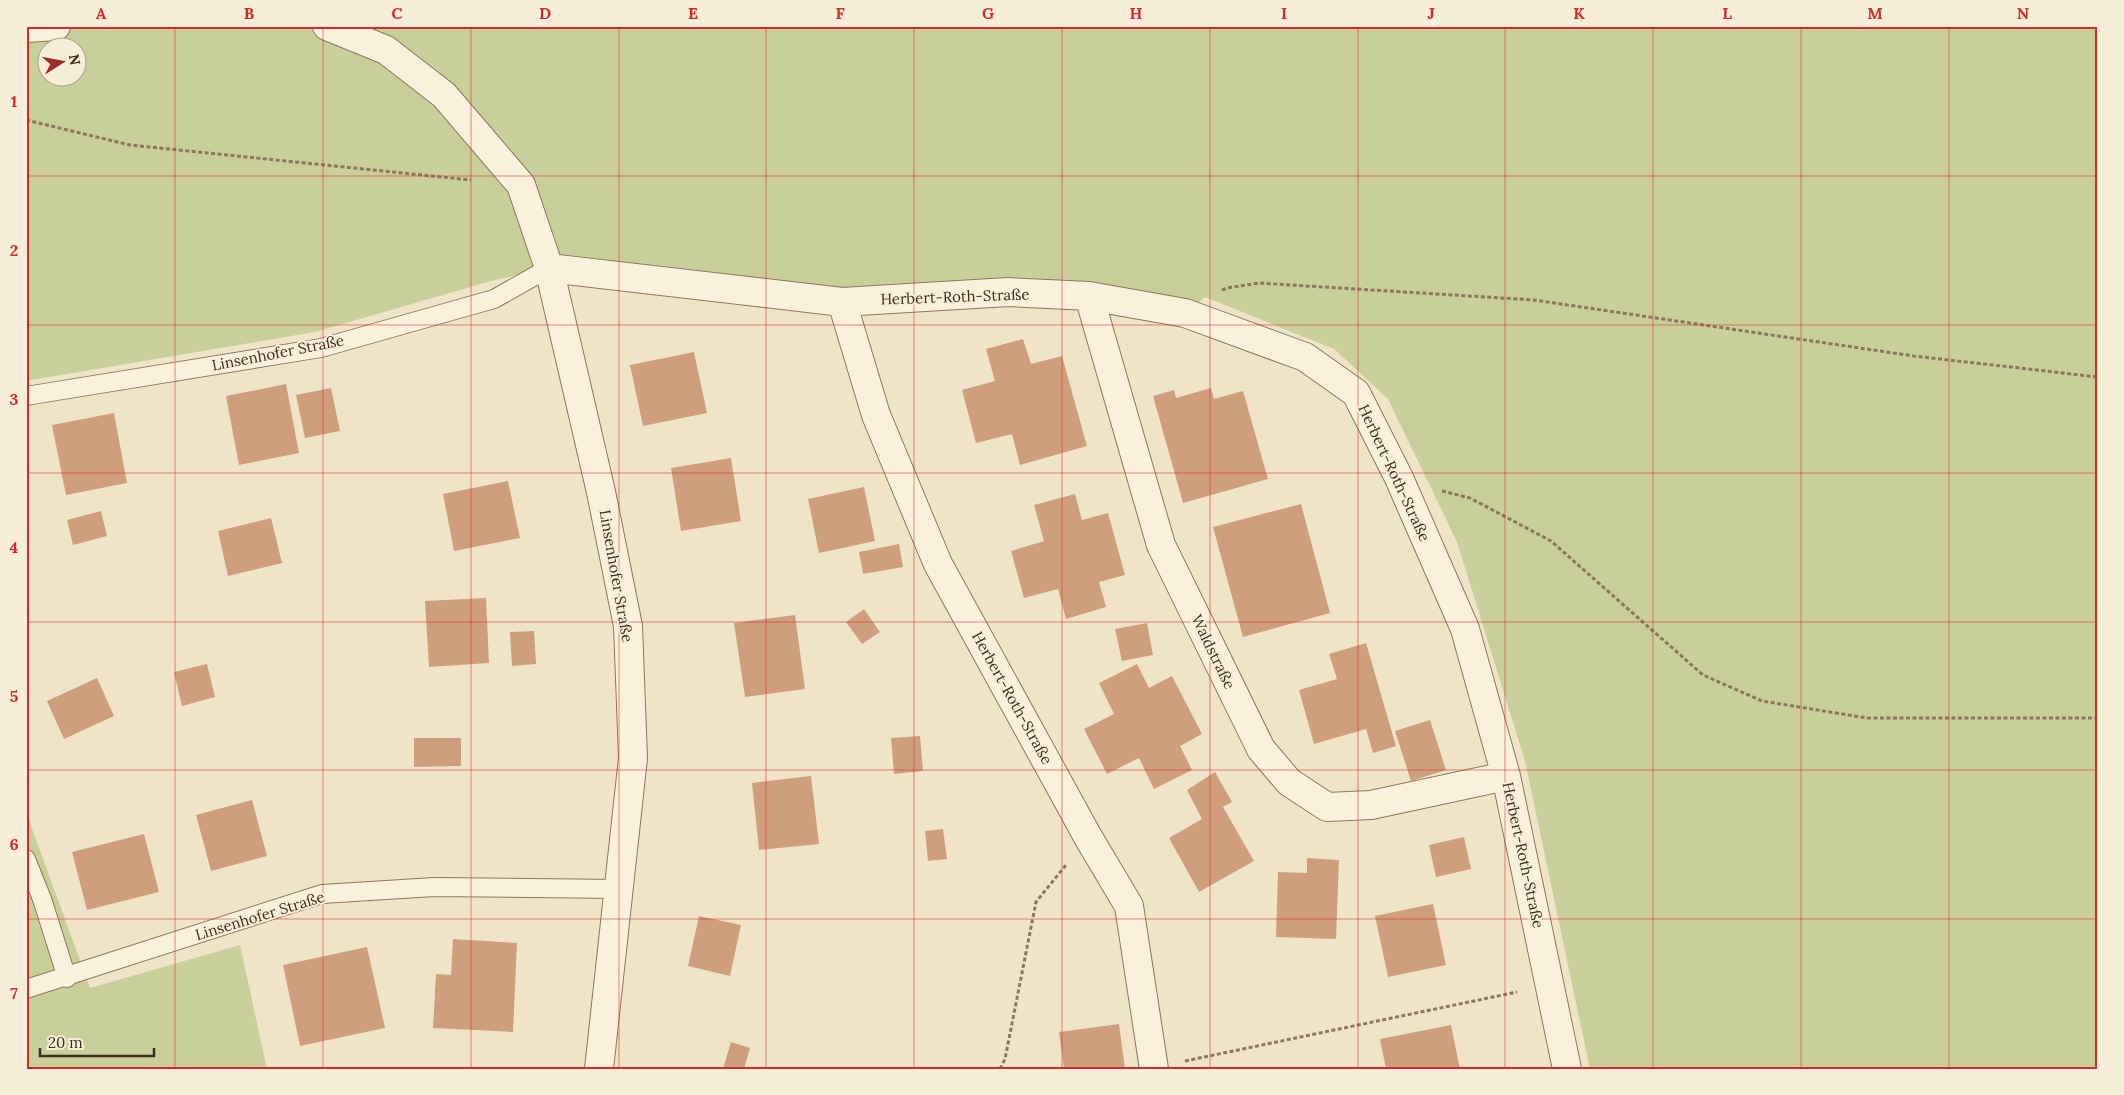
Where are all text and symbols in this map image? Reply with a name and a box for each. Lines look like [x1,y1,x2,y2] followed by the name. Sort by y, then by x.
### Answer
[96,3,107,23] text: A
[244,3,255,23] text: B
[391,3,403,23] text: C
[539,3,551,23] text: D
[688,3,698,23] text: E
[835,3,845,23] text: F
[982,3,994,23] text: G
[1130,3,1143,23] text: H
[1281,3,1287,23] text: I
[1427,3,1435,23] text: J
[1573,3,1585,23] text: K
[1722,3,1732,23] text: L
[1867,3,1883,23] text: M
[2017,3,2029,23] text: N
[38,38,88,88] north arrow
[65,52,85,67] text: N
[11,91,17,111] text: 1
[10,240,18,260] text: 2
[880,284,1030,309] street label: Herbert-Roth-Straße
[210,330,346,375] street label: Linsenhofer Straße
[10,389,19,409] text: 3
[1354,401,1435,544] street label: Herbert-Roth-Straße
[595,508,637,644] street label: Linsenhofer Straße
[10,537,19,557] text: 4
[1187,612,1240,692] street label: Waldstraße
[968,628,1057,768] street label: Herbert-Roth-Straße
[10,686,19,706] text: 5
[1499,780,1548,930] street label: Herbert-Roth-Straße
[9,834,19,854] text: 6
[193,887,327,944] street label: Linsenhofer Straße
[10,983,18,1003] text: 7
[40,1025,154,1057] scale bar
[48,1033,83,1052] text: 20 m

